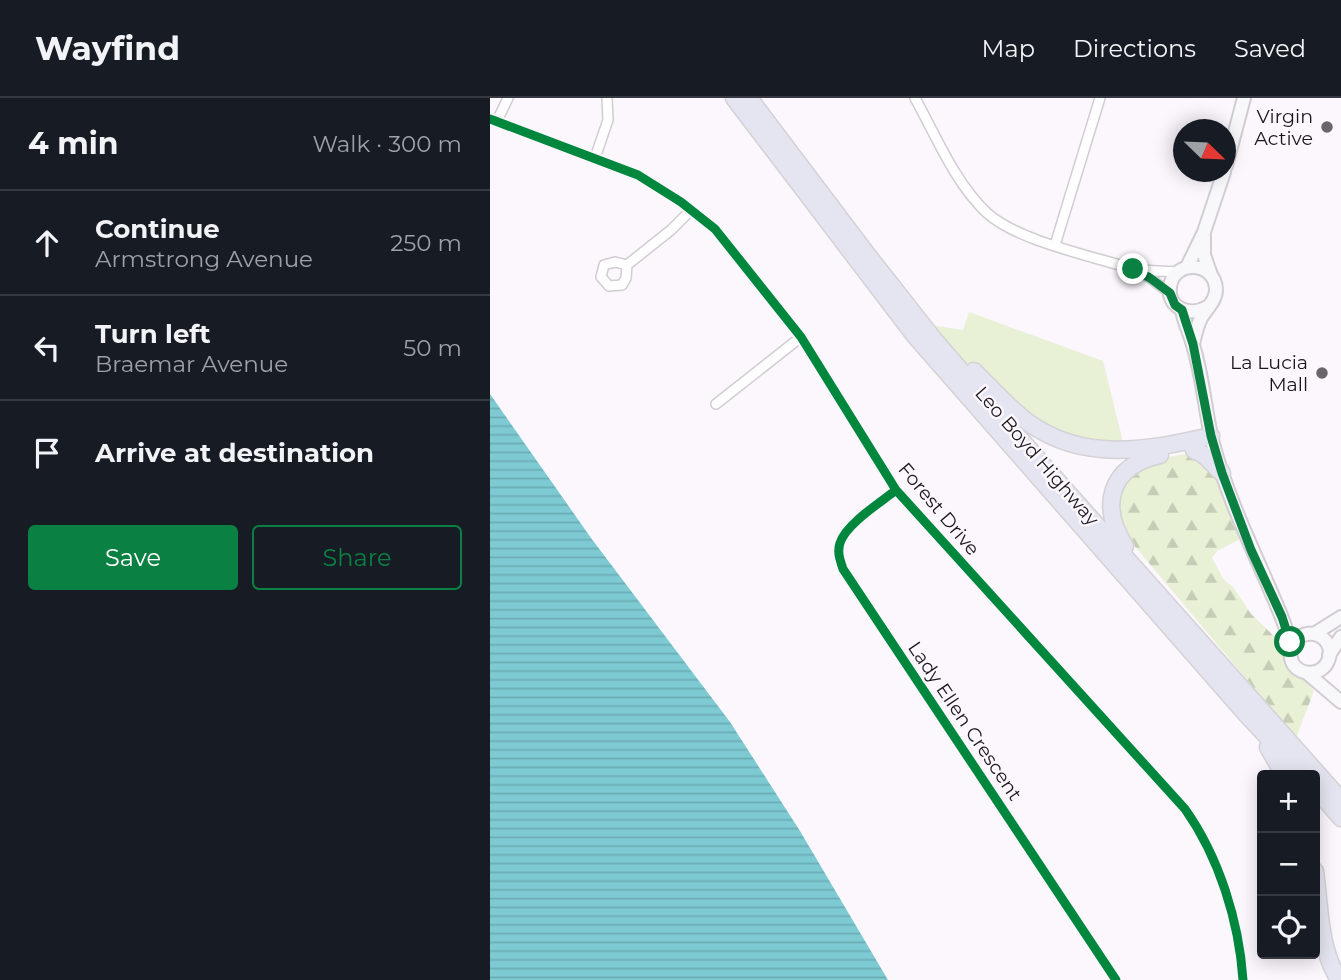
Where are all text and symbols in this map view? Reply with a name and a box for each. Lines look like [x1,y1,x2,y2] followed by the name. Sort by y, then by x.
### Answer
[35,28,180,68] text: Wayfind
[982,34,1035,63] text: Map
[1073,34,1196,63] text: Directions
[1234,34,1306,63] text: Saved
[1254,105,1313,150] place label: Virgin Active
[1173,119,1236,182] north arrow
[1319,119,1335,135] marker: Virgin Active
[28,125,118,162] text: 4 min
[312,130,462,158] text: Walk · 300 m
[95,213,220,245] text: Continue
[28,224,66,262] icon: ahead
[390,229,462,257] text: 250 m
[95,245,313,273] text: Armstrong Avenue
[1117,253,1148,284] route end
[95,318,211,350] text: Turn left
[28,329,66,367] icon: left
[403,334,462,362] text: 50 m
[95,350,288,378] text: Braemar Avenue
[1230,351,1308,396] place label: La Lucia Mall
[1314,365,1330,381] marker: La Lucia Mall
[970,382,1104,531] street label: Leo Boyd Highway
[28,434,66,472] icon: arrive
[95,437,374,469] text: Arrive at destination
[893,458,985,560] street label: Forest Drive
[28,525,238,590] button: Save
[252,525,462,590] button: Share
[1274,626,1305,657] route start
[903,637,1027,805] street label: Lady Ellen Crescent
[1257,770,1320,959] map controls
[1257,770,1320,833] button: +
[1257,833,1320,896] button: −
[1257,896,1320,959] button: locate

